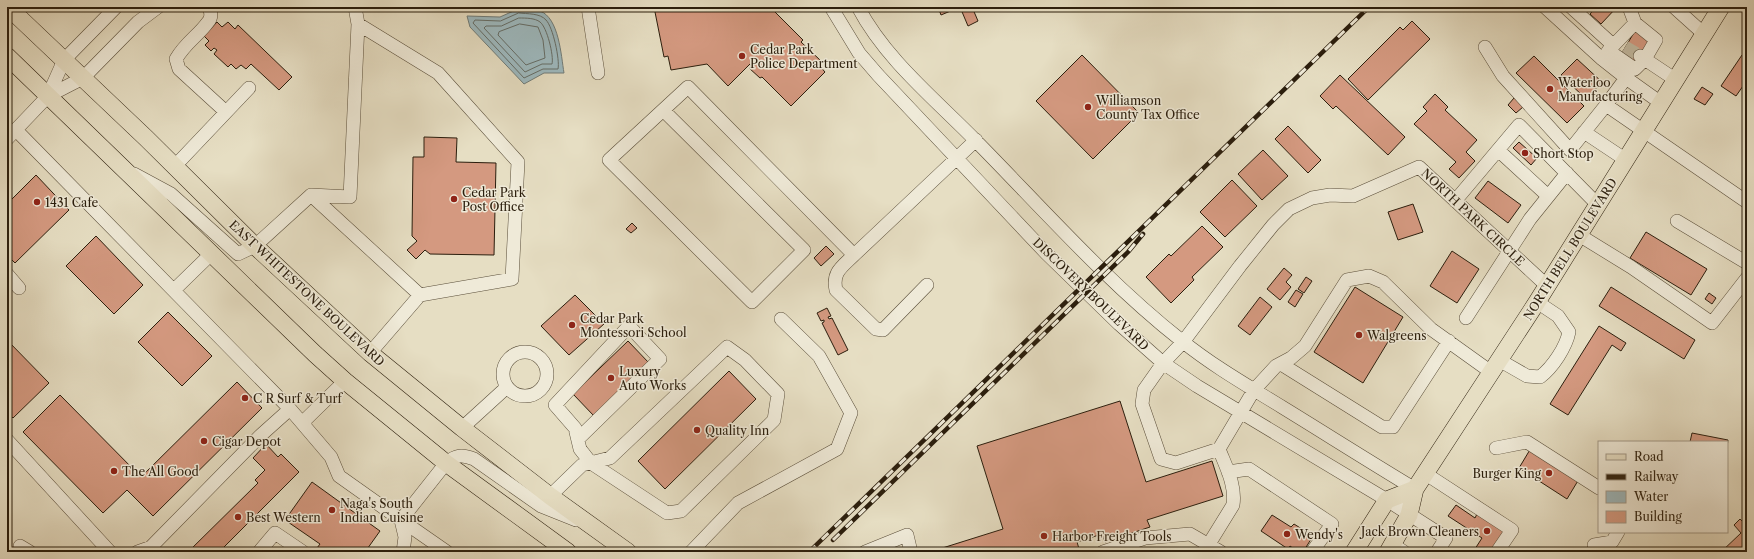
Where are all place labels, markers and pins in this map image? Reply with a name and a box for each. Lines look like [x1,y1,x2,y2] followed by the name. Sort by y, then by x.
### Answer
[750,42,858,71] place label: Cedar Park Police Department
[737,51,747,61] marker: Cedar Park Police Department
[1557,75,1643,104] place label: Waterloo Manufacturing
[1545,84,1555,94] marker: Waterloo Manufacturing
[1095,93,1200,122] place label: Williamson County Tax Office
[1083,102,1093,112] marker: Williamson County Tax Office
[1533,146,1594,161] place label: Short Stop
[1520,148,1530,158] marker: Short Stop
[462,185,527,214] place label: Cedar Park Post Office
[449,194,459,204] marker: Cedar Park Post Office
[45,195,99,210] place label: 1431 Cafe
[32,197,42,207] marker: 1431 Cafe
[580,311,687,340] place label: Cedar Park Montessori School
[567,320,577,330] marker: Cedar Park Montessori School
[1366,328,1426,343] place label: Walgreens
[1354,330,1364,340] marker: Walgreens
[618,364,686,393] place label: Luxury Auto Works
[606,373,616,383] marker: Luxury Auto Works
[253,391,344,406] place label: C R Surf & Turf
[240,393,250,403] marker: C R Surf & Turf
[705,423,770,438] place label: Quality Inn
[692,425,702,435] marker: Quality Inn
[212,434,282,449] place label: Cigar Depot
[199,436,209,446] marker: Cigar Depot
[122,464,200,479] place label: The All Good
[109,466,119,476] marker: The All Good
[1472,466,1542,481] place label: Burger King
[1544,468,1554,478] marker: Burger King
[340,496,424,525] place label: Naga's South Indian Cuisine
[327,505,337,515] marker: Naga's South Indian Cuisine
[246,510,321,525] place label: Best Western
[233,512,243,522] marker: Best Western
[1359,524,1479,539] place label: Jack Brown Cleaners
[1482,526,1492,536] marker: Jack Brown Cleaners
[1294,527,1343,542] place label: Wendy's
[1052,529,1172,544] place label: Harbor Freight Tools
[1282,529,1292,539] marker: Wendy's
[1039,531,1049,541] marker: Harbor Freight Tools

